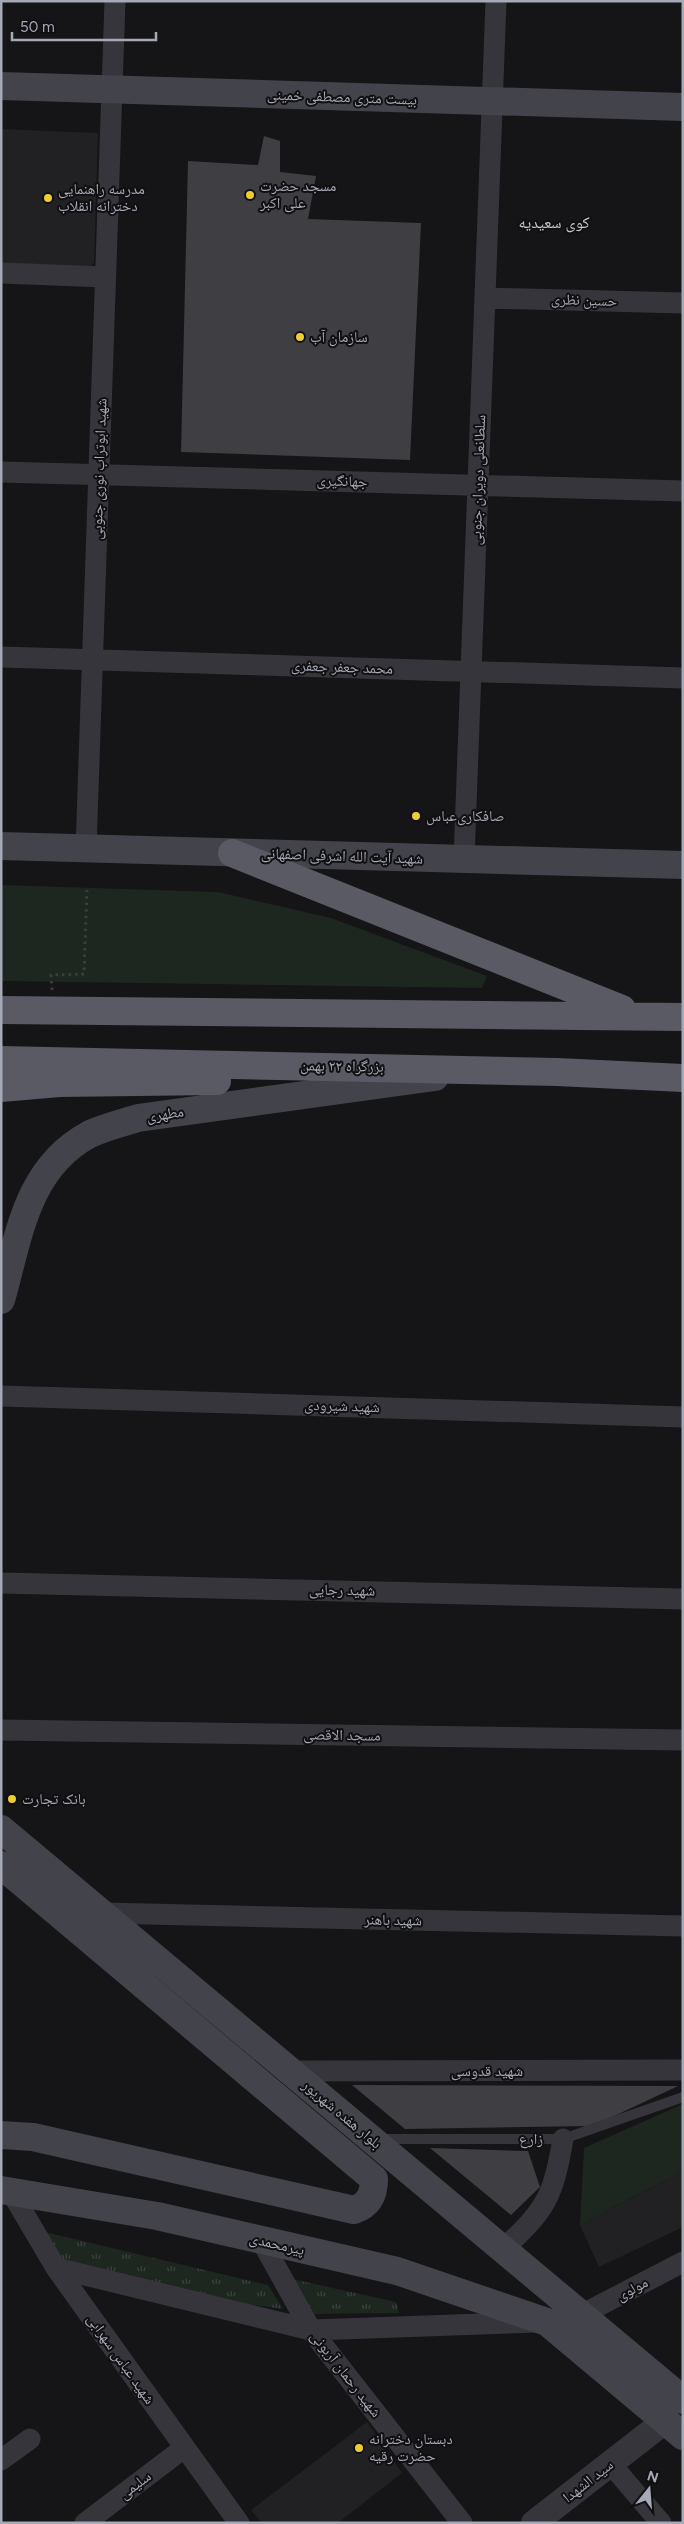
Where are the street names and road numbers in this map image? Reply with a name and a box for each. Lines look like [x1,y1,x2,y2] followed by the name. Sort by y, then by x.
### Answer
[267,85,417,110] street label: بیست متری مصطفی خمینی
[551,290,618,311] street label: حسین نظری
[88,398,111,540] street label: شهید ابوتراب نوری جنوبی
[467,414,490,546] street label: سلطانعلی دویران جنوبی
[316,471,368,492] street label: جهانگیری
[291,656,393,679] street label: محمد جعفر جعفری
[261,844,424,869] street label: شهید آیت الله اشرفی اصفهانی
[300,1056,384,1077] street label: بزرگراه ۲۲ بهمن
[145,1102,185,1127] street label: مطهری
[304,1396,380,1417] street label: شهید شیرودی
[309,1580,375,1601] street label: شهید رجایی
[303,1725,381,1746] street label: مسجد الاقصی
[363,1910,422,1930] street label: شهید باهنر
[451,2062,523,2081] street label: شهید قدوسی
[298,2075,385,2152] street label: بلوار هفده شهریور
[519,2130,543,2149] street label: زارع
[247,2229,306,2260] street label: پیرمحمدی
[613,2273,652,2306] street label: مولوی
[82,2310,159,2408] street label: شهید عباس سهرابی
[306,2327,385,2421] street label: شهید رحمان آربونی
[559,2456,617,2506] street label: سید الشهدا
[115,2467,155,2504] street label: سلیمی

